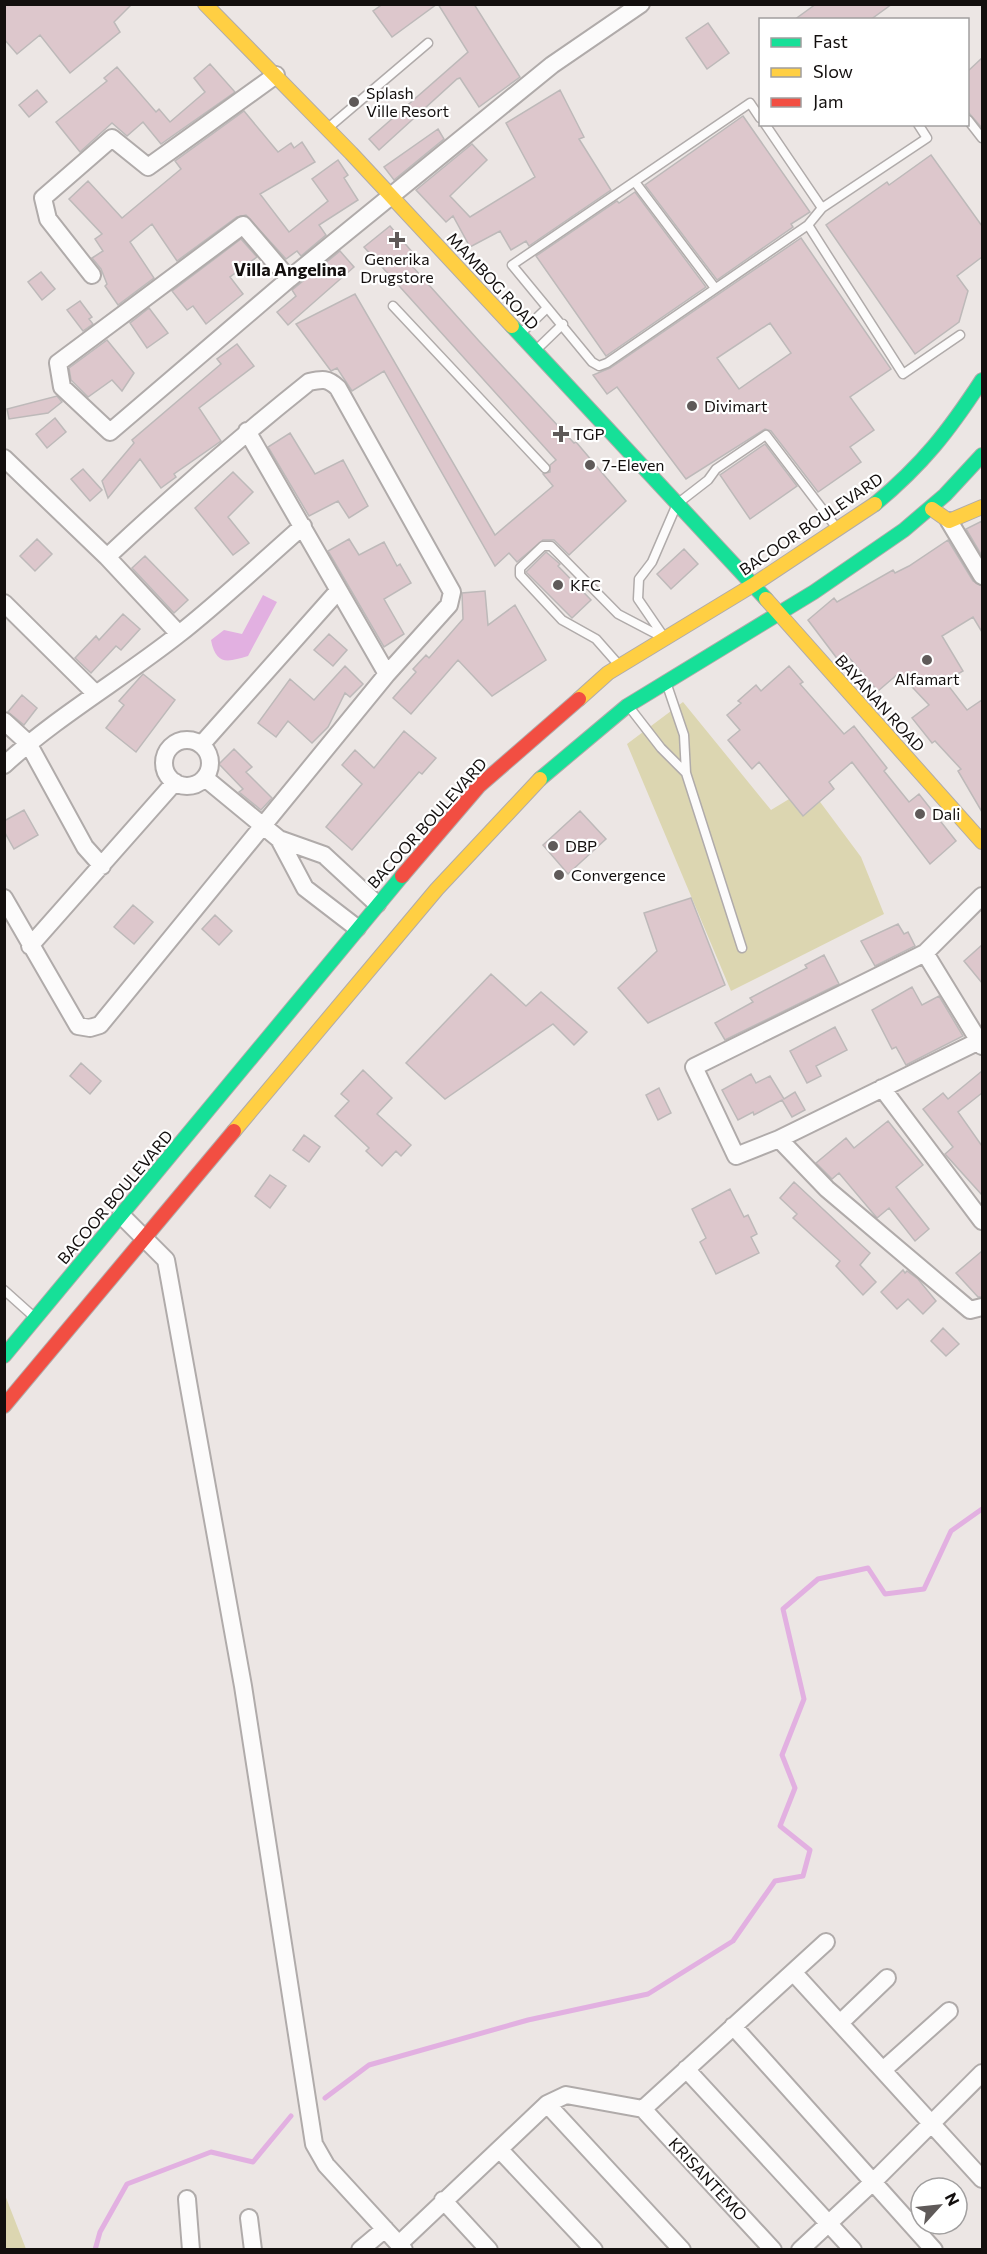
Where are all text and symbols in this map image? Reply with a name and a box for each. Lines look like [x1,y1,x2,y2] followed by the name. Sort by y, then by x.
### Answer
[759,18,969,126] legend
[813,30,848,52] text: Fast
[813,60,853,82] text: Slow
[366,83,450,120] place label: Splash Ville Resort
[813,90,843,112] text: Jam
[347,95,361,109] marker: Splash Ville Resort
[444,228,543,333] street label: MAMBOG ROAD
[390,233,404,247] marker: Generika Drugstore
[360,249,434,286] place label: Generika Drugstore
[234,258,346,280] district label: Villa Angelina
[704,396,768,415] place label: Divimart
[685,399,699,413] marker: Divimart
[573,424,605,443] place label: TGP
[554,427,568,441] marker: TGP
[602,455,665,474] place label: 7-Eleven
[583,458,597,472] marker: 7-Eleven
[735,469,886,579] street label: BACOOR BOULEVARD
[570,575,601,594] place label: KFC
[551,578,565,592] marker: KFC
[832,650,929,755] street label: BAYANAN ROAD
[920,653,934,667] marker: Alfamart
[895,669,960,688] place label: Alfamart
[363,754,490,892] street label: BACOOR BOULEVARD
[932,804,960,823] place label: Dali
[913,807,927,821] marker: Dali
[565,836,597,855] place label: DBP
[546,839,560,853] marker: DBP
[571,865,666,884] place label: Convergence
[552,868,566,882] marker: Convergence
[53,1126,176,1267] street label: BACOOR BOULEVARD
[665,2133,752,2224] street label: KRISANTEMO
[909,2176,969,2236] north arrow
[942,2189,964,2209] text: N

